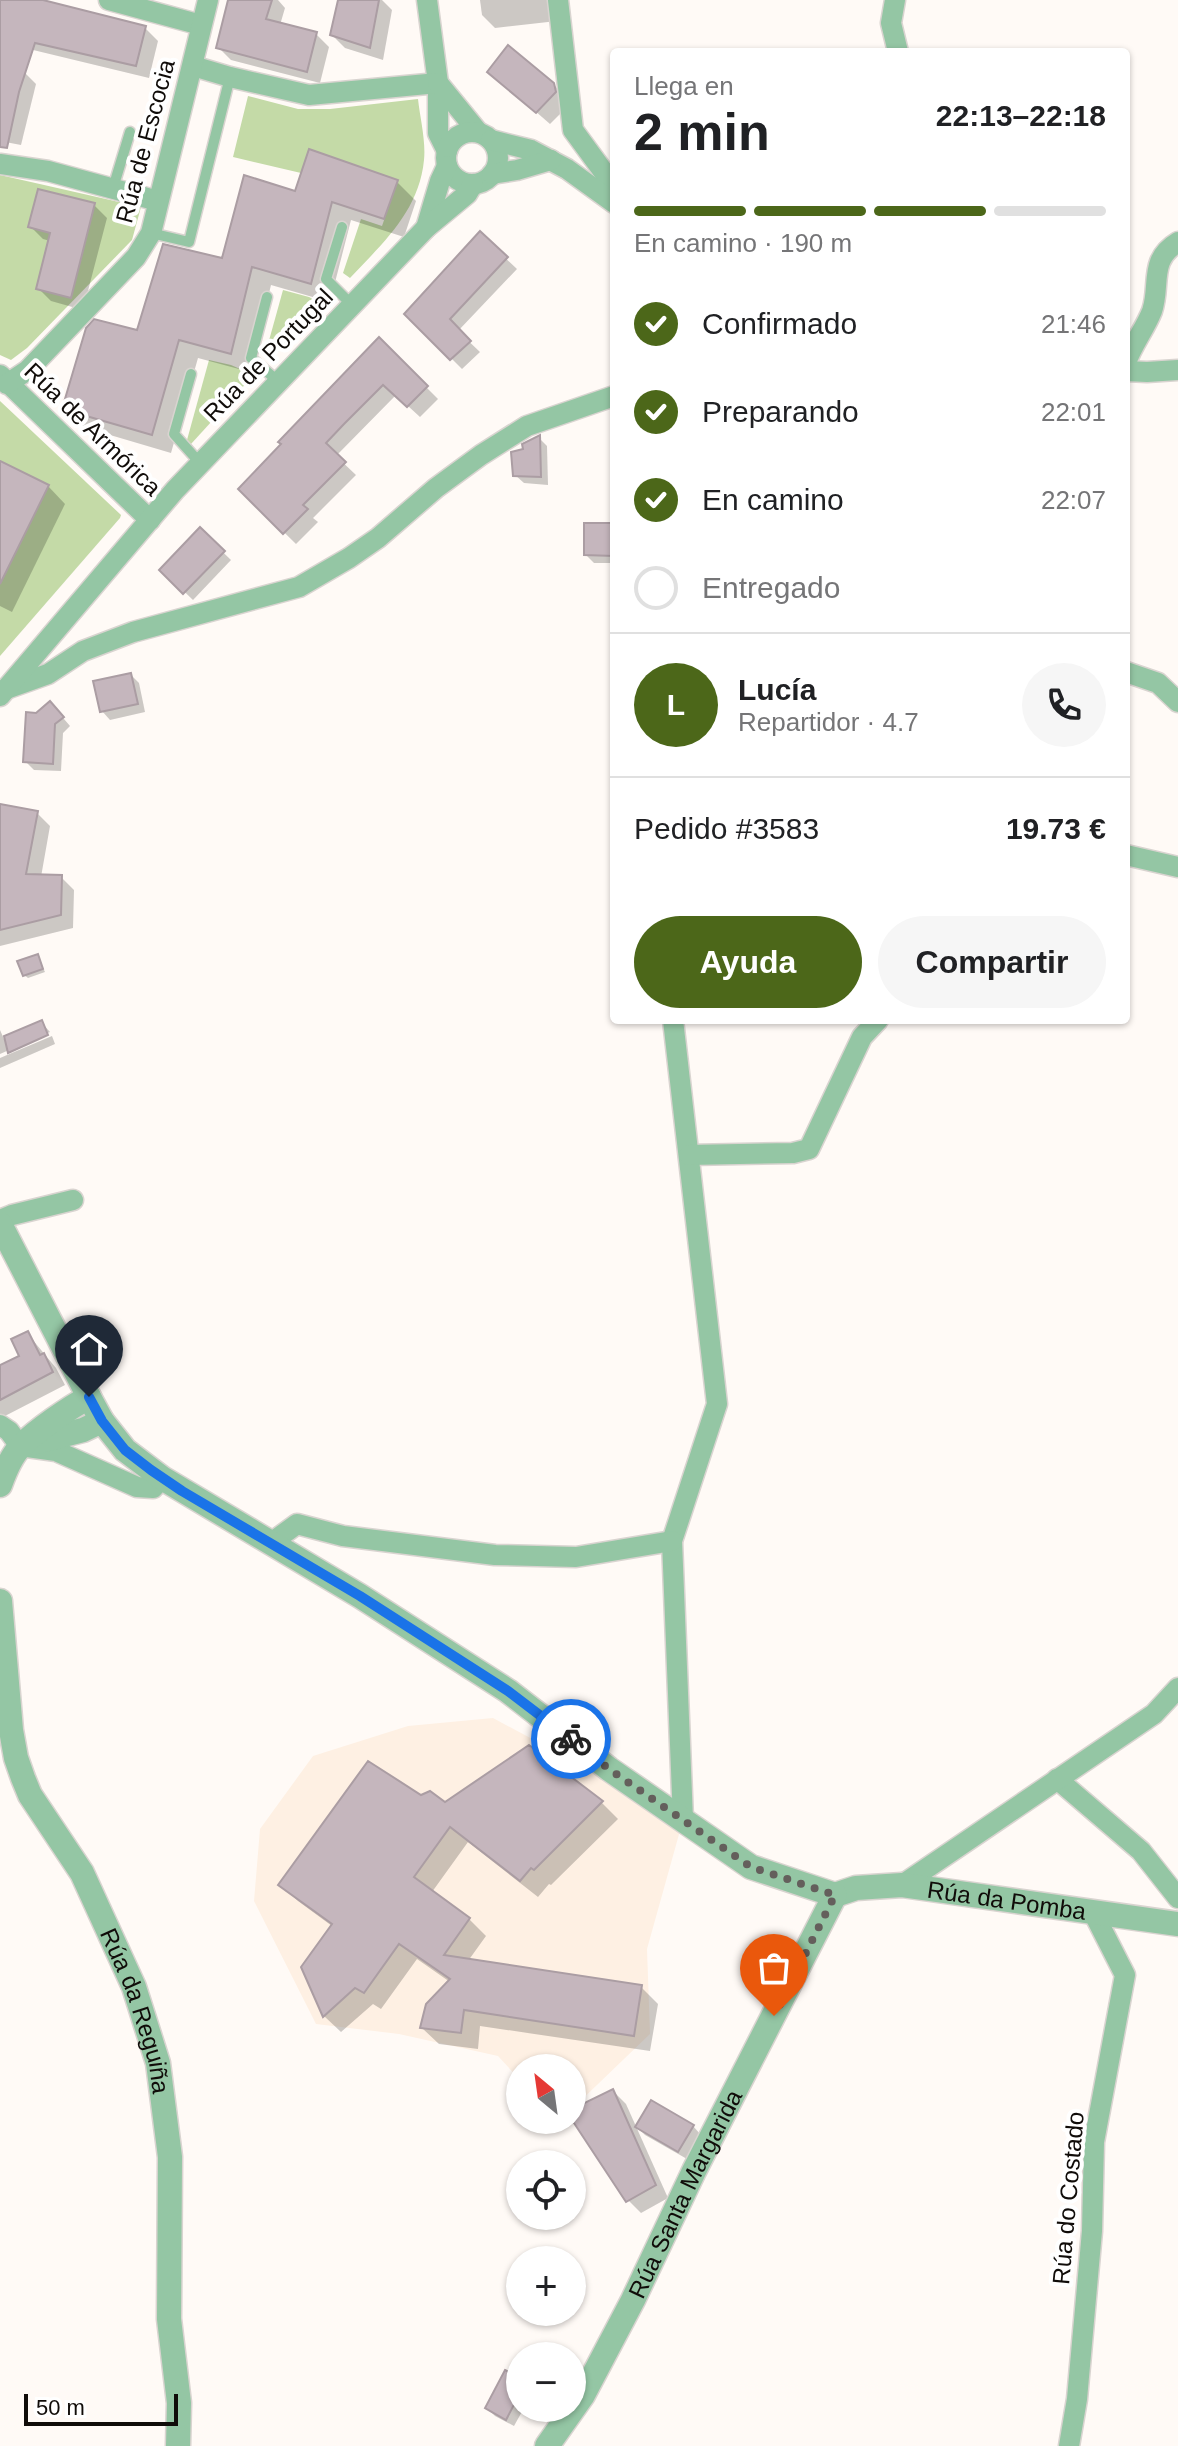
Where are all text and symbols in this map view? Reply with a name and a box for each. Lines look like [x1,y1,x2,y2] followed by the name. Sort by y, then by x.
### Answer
[110,56,180,226] street label: Rúa de Escocia
[634,71,734,101] text: Llega en
[936,99,1106,132] text: 22:13–22:18
[634,103,770,161] text: 2 min
[634,228,852,258] text: En camino · 190 m
[198,283,338,427] street label: Rúa de Portugal
[634,302,678,346] icon: check
[702,307,857,340] text: Confirmado
[1041,309,1106,339] text: 21:46
[19,357,167,501] street label: Rúa de Armórica
[634,390,678,434] icon: check
[702,395,859,428] text: Preparando
[1041,397,1106,427] text: 22:01
[634,478,678,522] icon: check
[702,483,844,516] text: En camino
[1041,485,1106,515] text: 22:07
[702,571,840,604] text: Entregado
[1022,663,1106,747] button: phone
[738,673,816,706] text: Lucía
[667,688,685,721] text: L
[738,707,919,737] text: Repartidor · 4.7
[634,812,819,845] text: Pedido #3583
[1006,812,1106,845] text: 19.73 €
[634,916,862,1008] button: Ayuda
[878,916,1106,1008] button: Compartir
[55,1315,123,1397] pin
[67,1327,111,1371] icon: home
[531,1699,611,1779] courier
[549,1717,593,1761] icon: bike
[926,1875,1089,1924] street label: Rúa da Pomba
[95,1924,175,2096] street label: Rúa da Reguiña
[740,1934,808,2016] pin
[752,1946,796,1990] icon: bag
[506,2054,586,2134] north arrow
[506,2054,586,2422] map controls
[623,2084,747,2302] street label: Rúa Santa Margarida
[1047,2110,1089,2286] street label: Rúa do Costado
[506,2150,586,2230] button: locate
[506,2246,586,2326] button: +
[506,2342,586,2422] button: −
[24,2390,178,2426] scale bar
[36,2395,85,2420] text: 50 m

